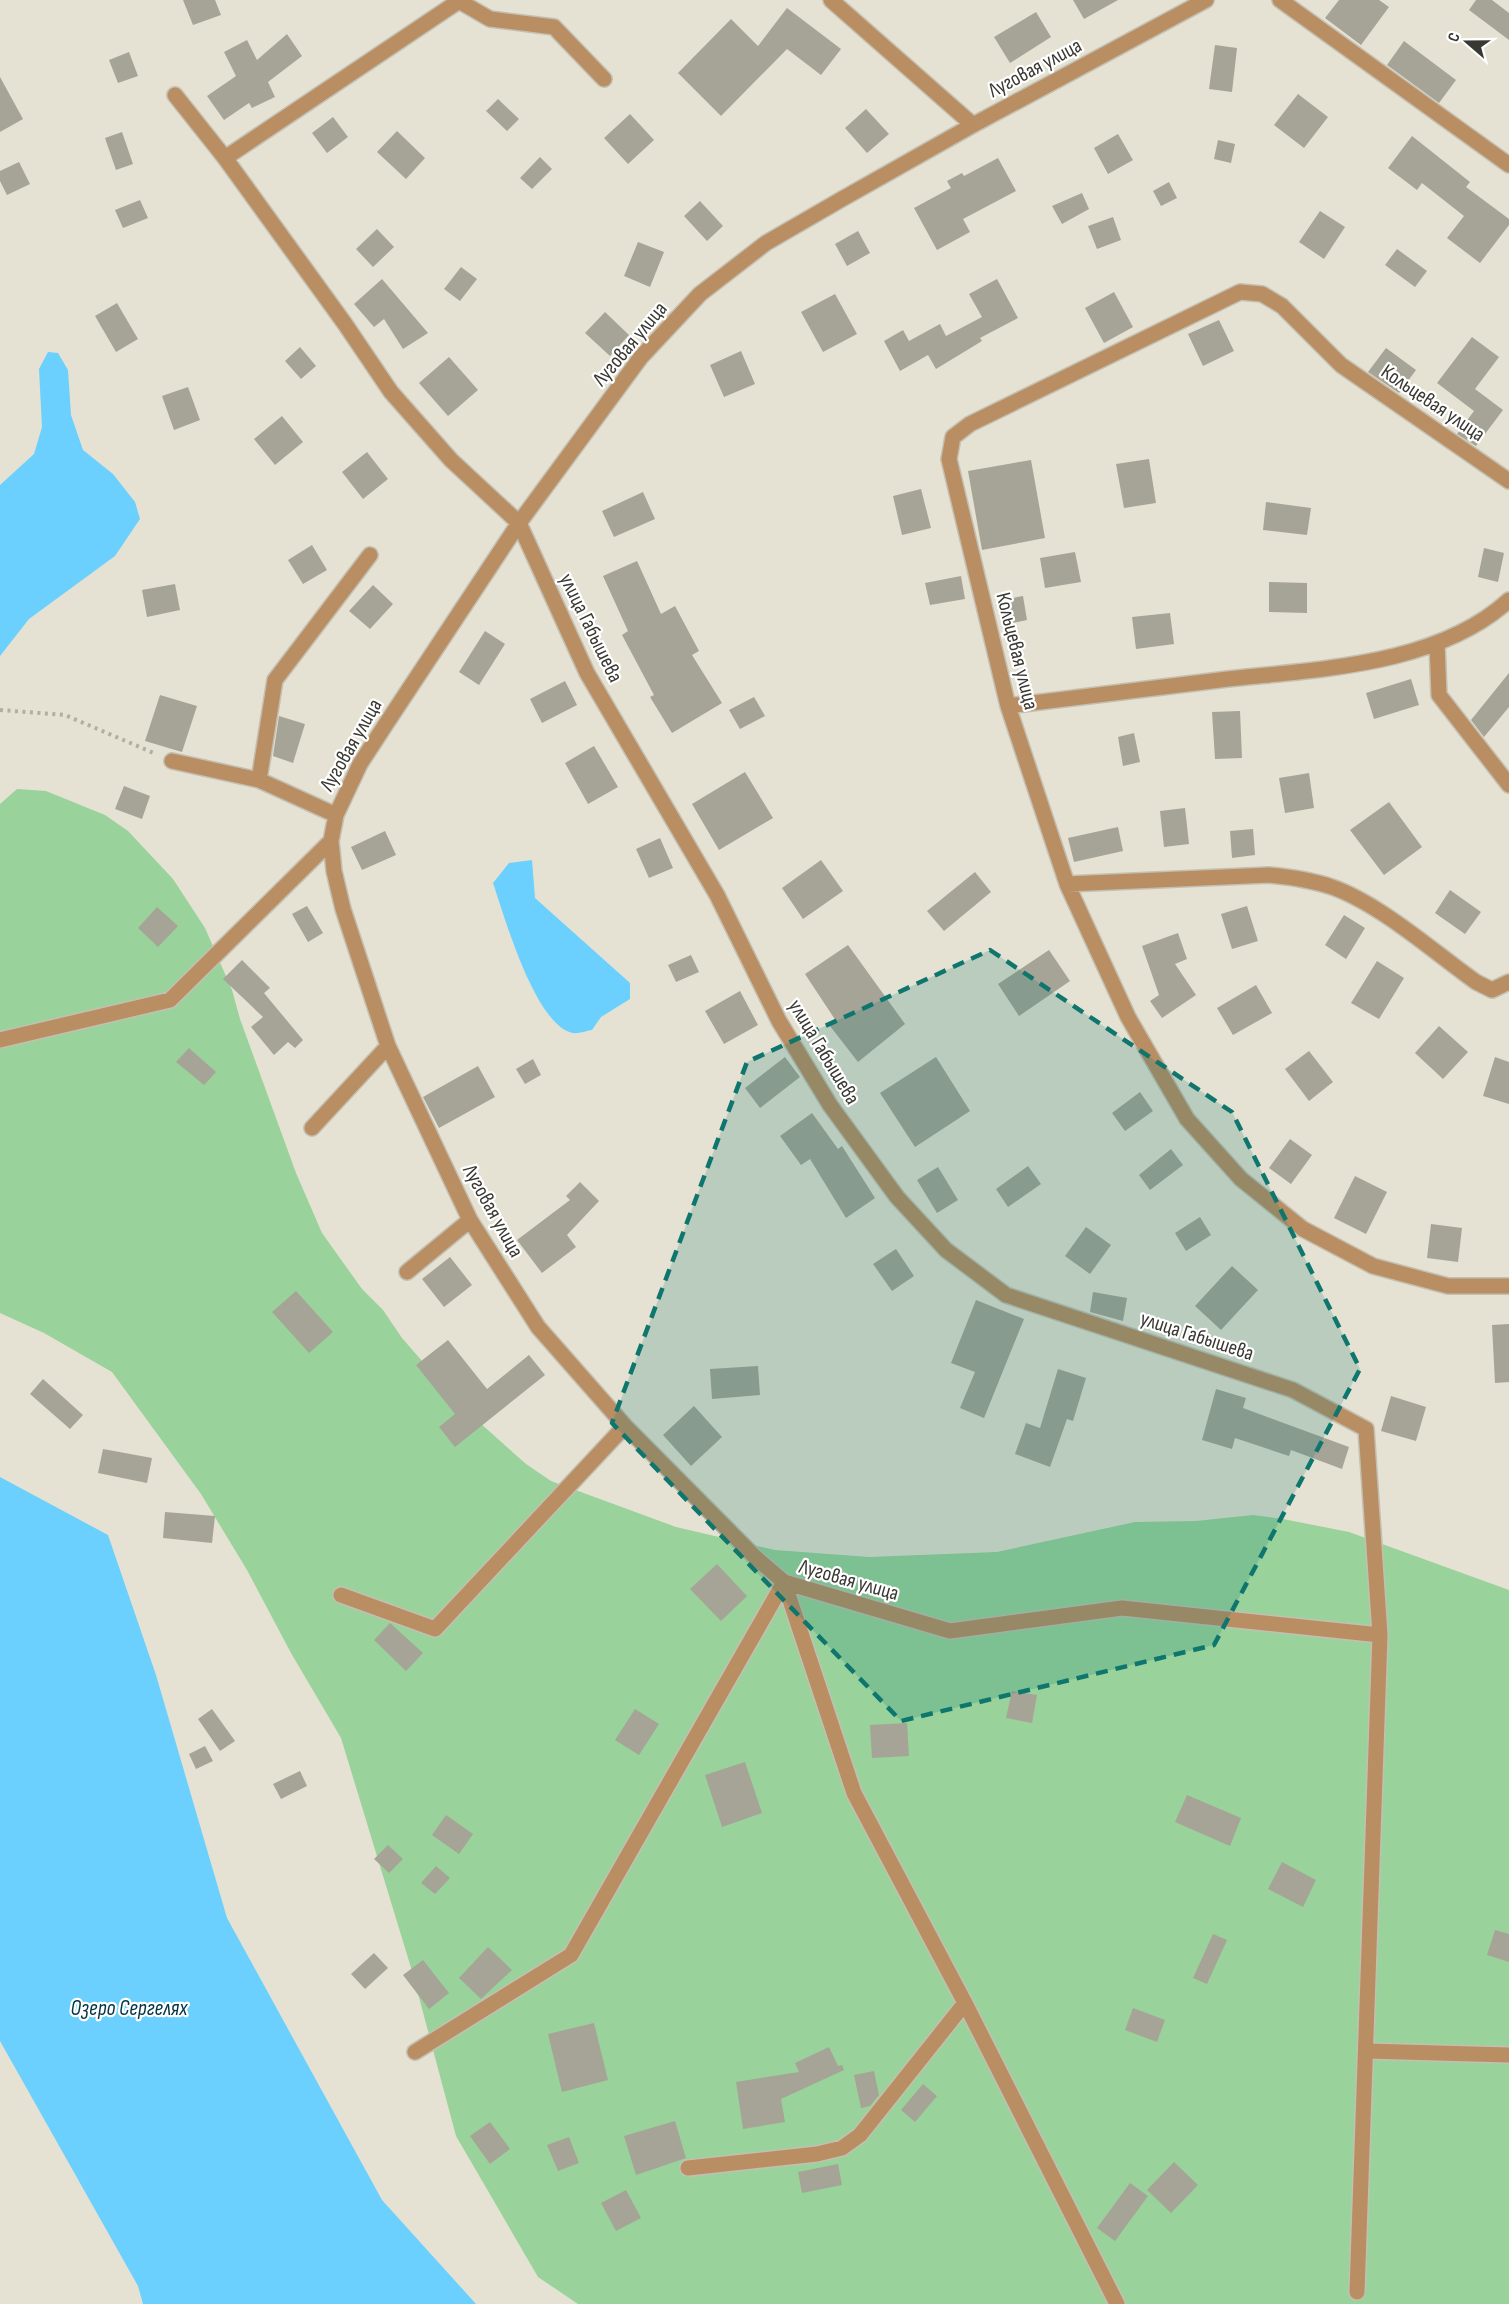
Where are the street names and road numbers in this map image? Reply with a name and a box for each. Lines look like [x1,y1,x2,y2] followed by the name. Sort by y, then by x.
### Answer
[983,33,1086,104] street label: Луговая улица
[587,297,672,392] street label: Луговая улица
[1376,359,1490,447] street label: Кольцевая улица
[554,570,628,686] street label: улица Габышева
[990,590,1044,712] street label: Кольцевая улица
[314,694,387,796] street label: Луговая улица
[783,995,865,1109] street label: улица Габышева
[457,1159,529,1262] street label: Луговая улица
[1137,1306,1257,1366] street label: улица Габышева
[795,1554,902,1606] street label: Луговая улица

